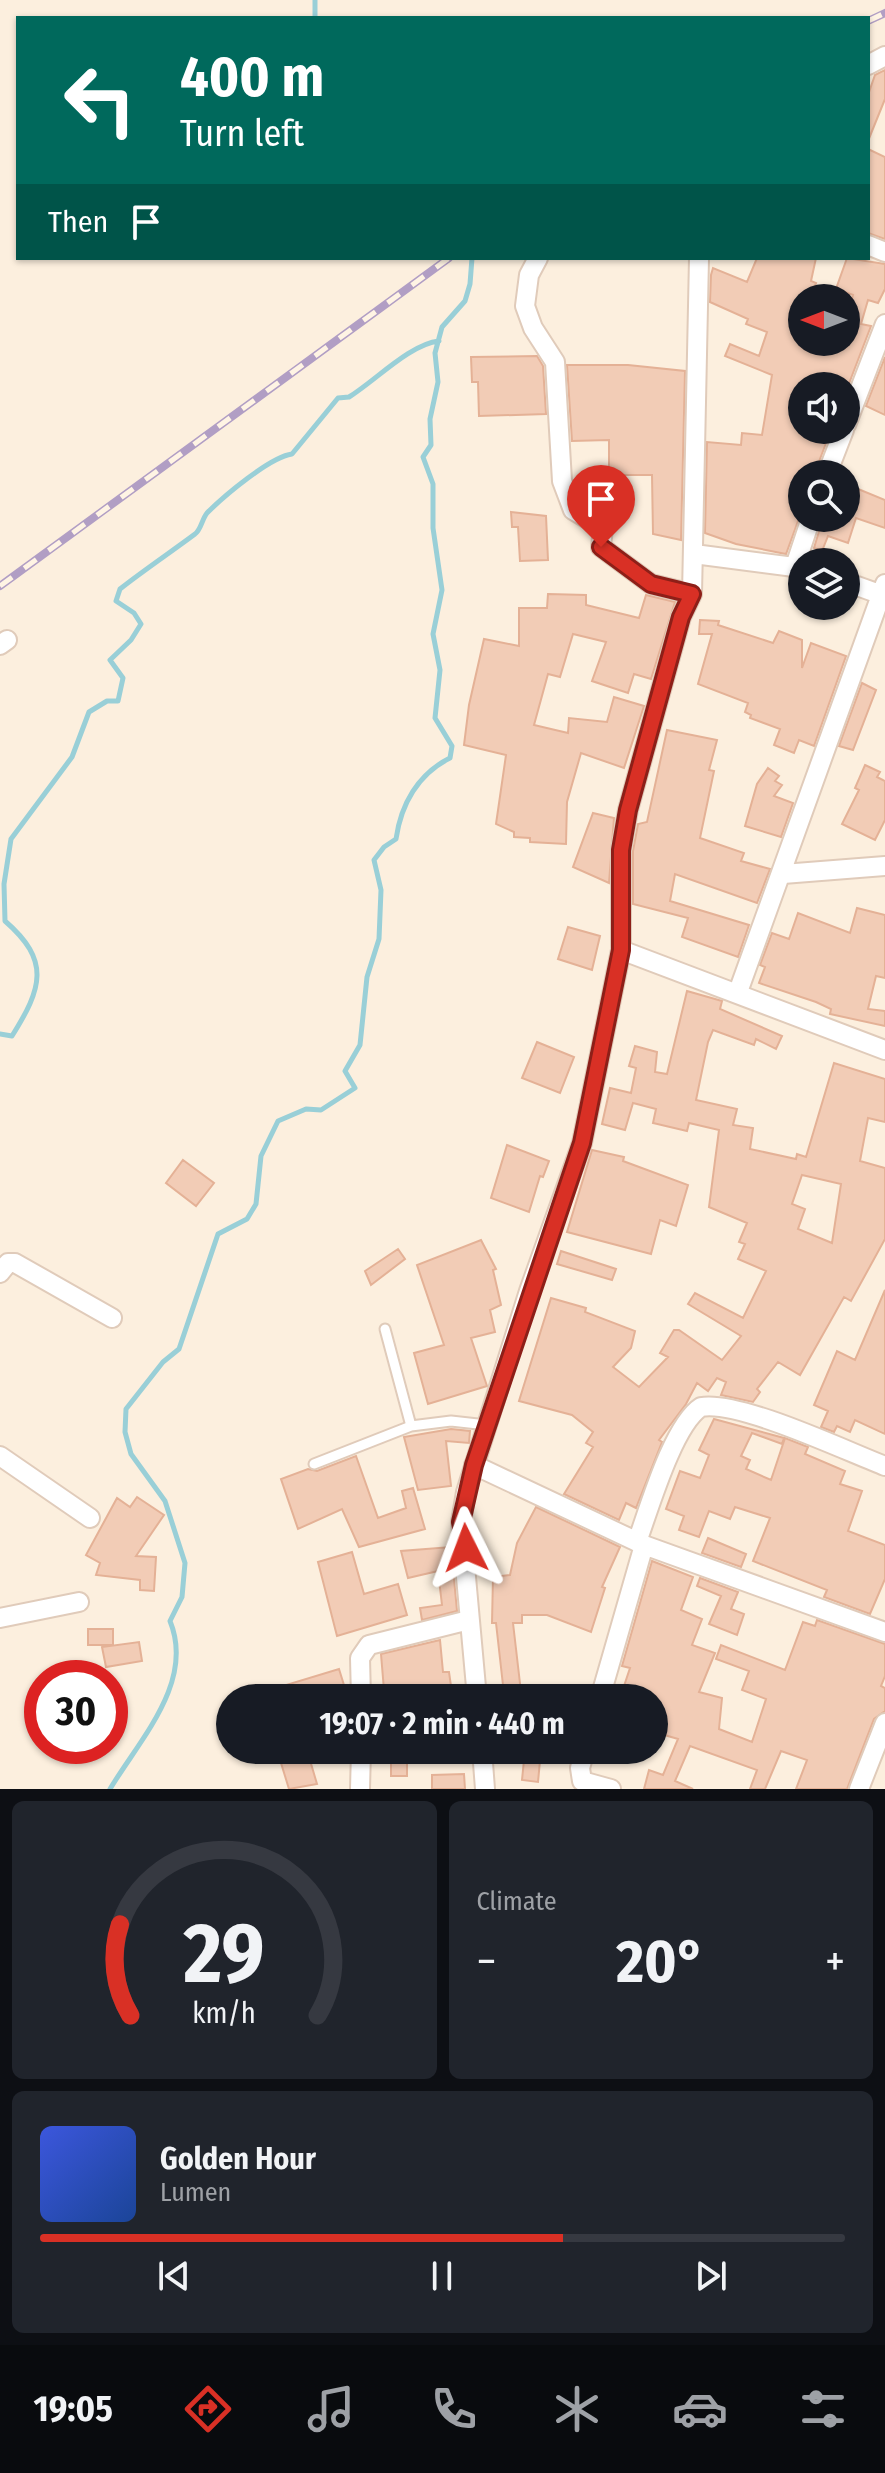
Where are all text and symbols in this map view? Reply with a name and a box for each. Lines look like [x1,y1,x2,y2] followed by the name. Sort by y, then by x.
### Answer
[180,44,324,111] text: 400 m
[48,48,152,152] icon: left
[180,112,304,156] text: Turn left
[124,200,168,244] icon: arrive
[48,204,108,240] text: Then
[788,284,860,356] north arrow
[788,284,860,620] map controls
[788,372,860,444] button: sound
[788,460,860,532] button: search
[567,465,635,547] pin
[579,477,623,521] icon: arrive
[788,548,860,620] button: layers
[424,1506,508,1590] position arrow
[24,1660,128,1764] speed limit sign: 30
[319,1706,565,1742] text: 19:07 · 2 min · 440 m
[477,1886,557,1917] text: Climate
[183,1904,265,2004] text: 29
[616,1926,705,1998] text: 20°
[477,1935,496,1988] text: −
[825,1935,845,1988] text: +
[192,1996,256,2031] text: km/h
[160,2141,316,2177] text: Golden Hour
[160,2177,231,2208] text: Lumen
[152,2254,196,2298] icon: previous
[420,2254,464,2298] icon: pause
[689,2254,733,2298] icon: next
[180,2381,236,2437] icon: directions
[303,2381,359,2437] icon: music
[426,2381,482,2437] icon: phone
[549,2381,605,2437] icon: climate
[672,2381,728,2437] icon: car
[795,2381,851,2437] icon: filters
[34,2387,113,2431] text: 19:05

